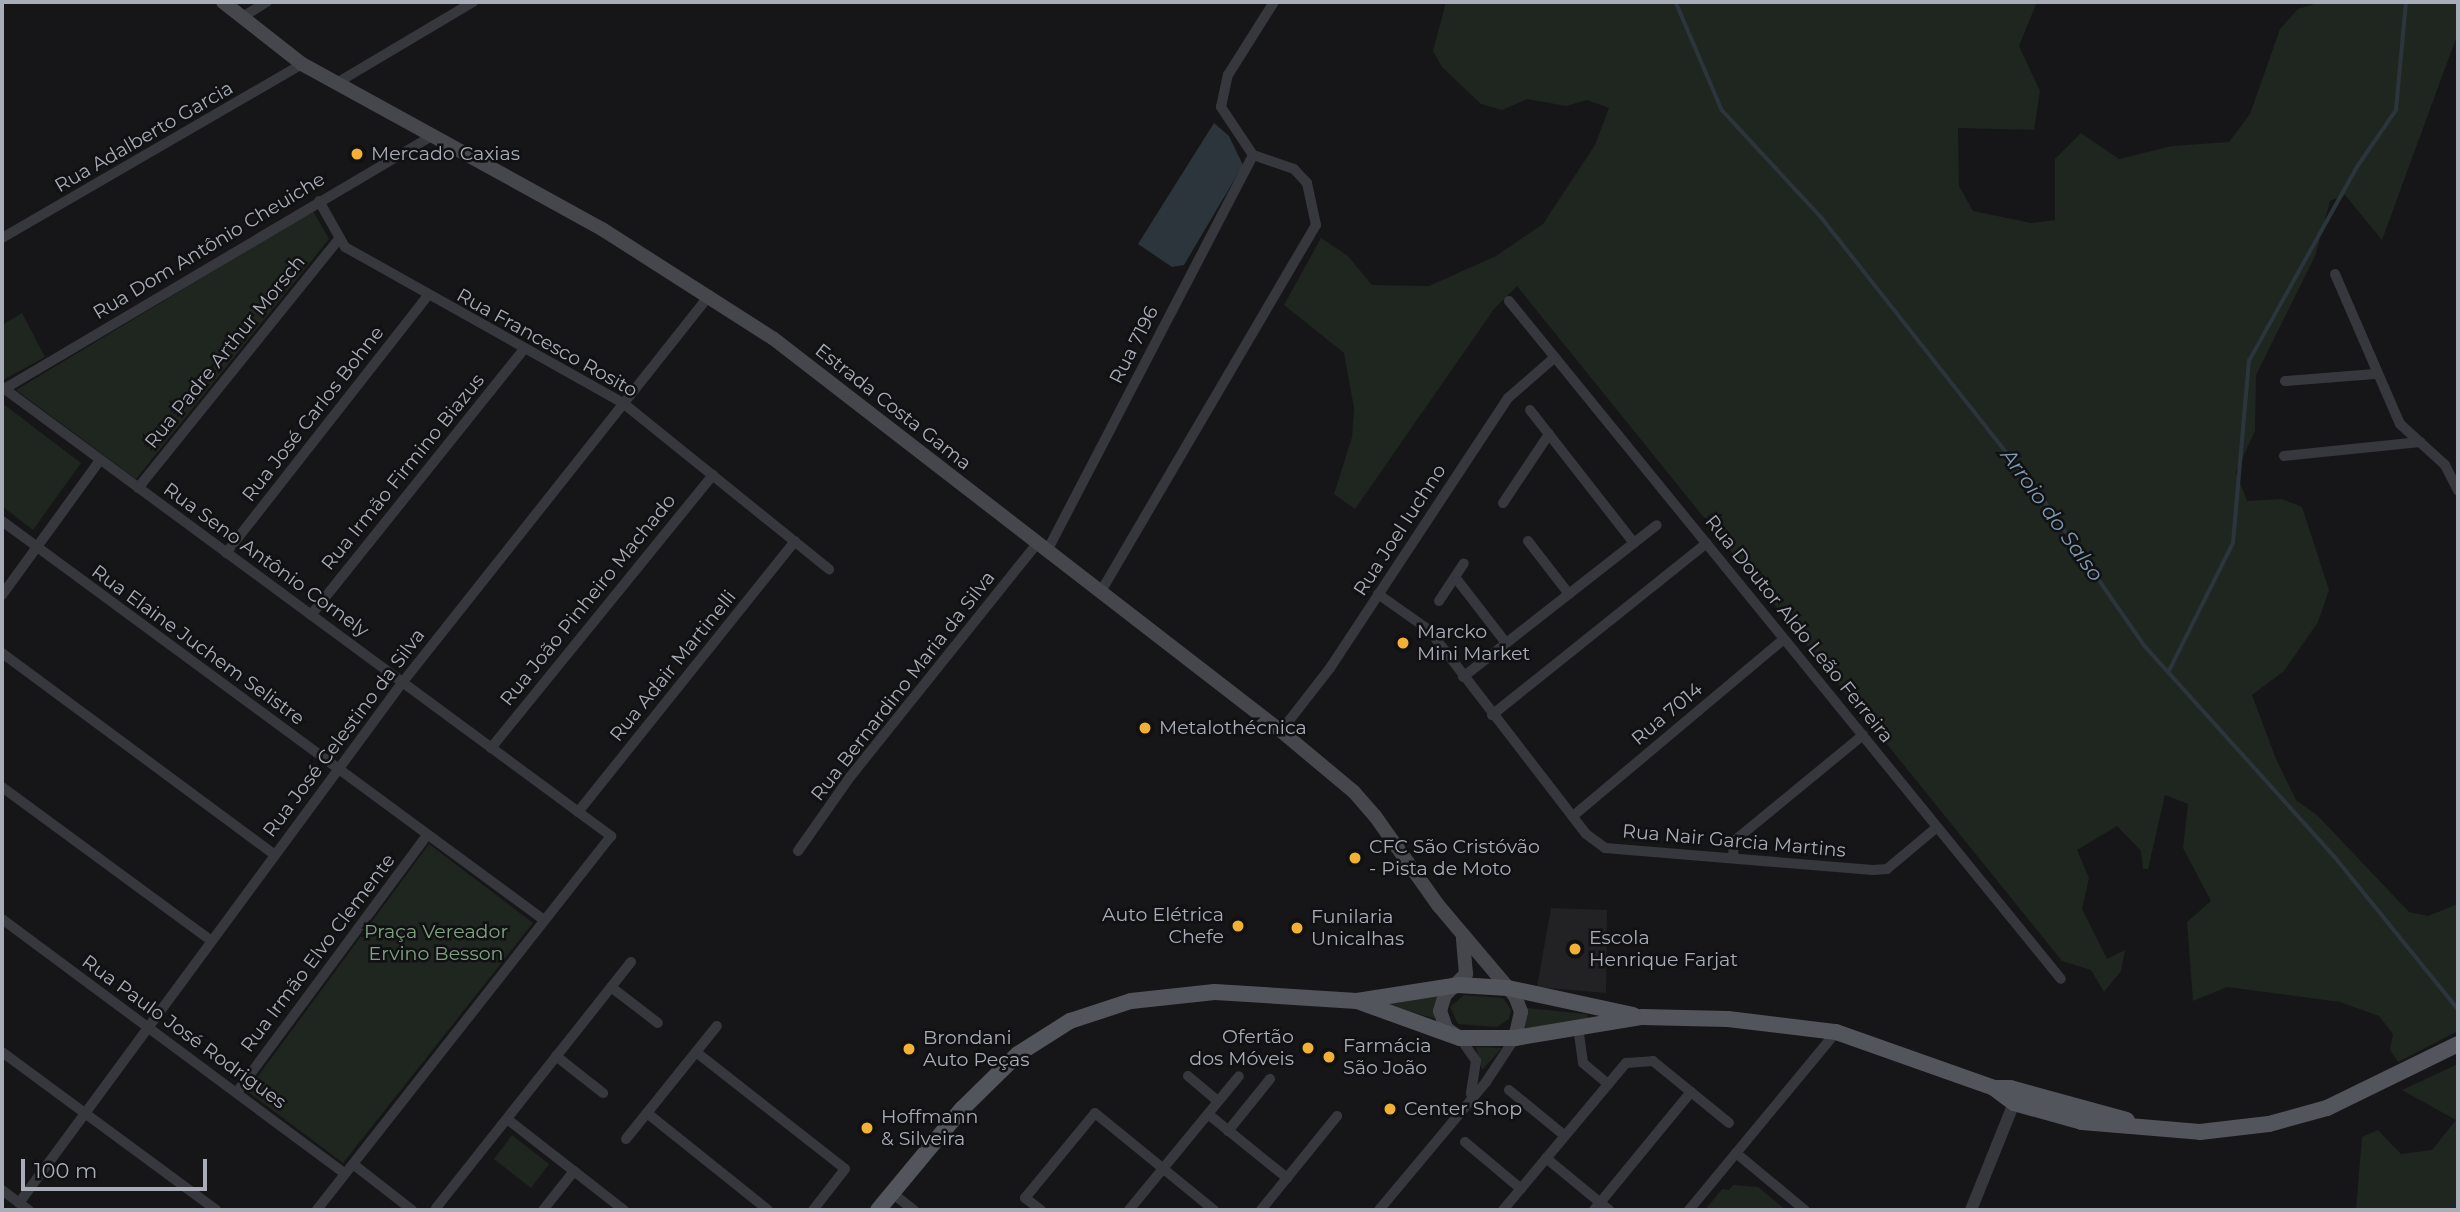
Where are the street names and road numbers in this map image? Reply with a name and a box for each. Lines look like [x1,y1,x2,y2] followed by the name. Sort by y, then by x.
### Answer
[51,77,237,197] street label: Rua Adalberto Garcia
[89,168,329,324] street label: Rua Dom Antônio Cheuiche
[140,251,310,453] street label: Rua Padre Arthur Morsch
[453,284,641,402] street label: Rua Francesco Rosito
[1105,302,1163,388] street label: Rua 7196
[237,322,389,506] street label: Rua José Carlos Bohne
[810,339,976,475] street label: Estrada Costa Gama
[317,369,489,575] street label: Rua Irmão Firmino Biazus
[1349,460,1451,600] street label: Rua Joel Iuchno
[159,478,373,642] street label: Rua Seno Antônio Cornely
[495,489,681,711] street label: Rua João Pinheiro Machado
[1700,511,1898,747] street label: Rua Doutor Aldo Leão Ferreira
[87,560,309,730] street label: Rua Elaine Juchem Selistre
[806,567,1000,805] street label: Rua Bernardino Maria da Silva
[605,586,741,746] street label: Rua Adair Martinelli
[258,624,430,842] street label: Rua José Celestino da Silva
[1627,678,1707,750] street label: Rua 7014
[1621,820,1847,862] street label: Rua Nair Garcia Martins
[236,849,400,1057] street label: Rua Irmão Elvo Clemente
[77,950,291,1114] street label: Rua Paulo José Rodrigues

